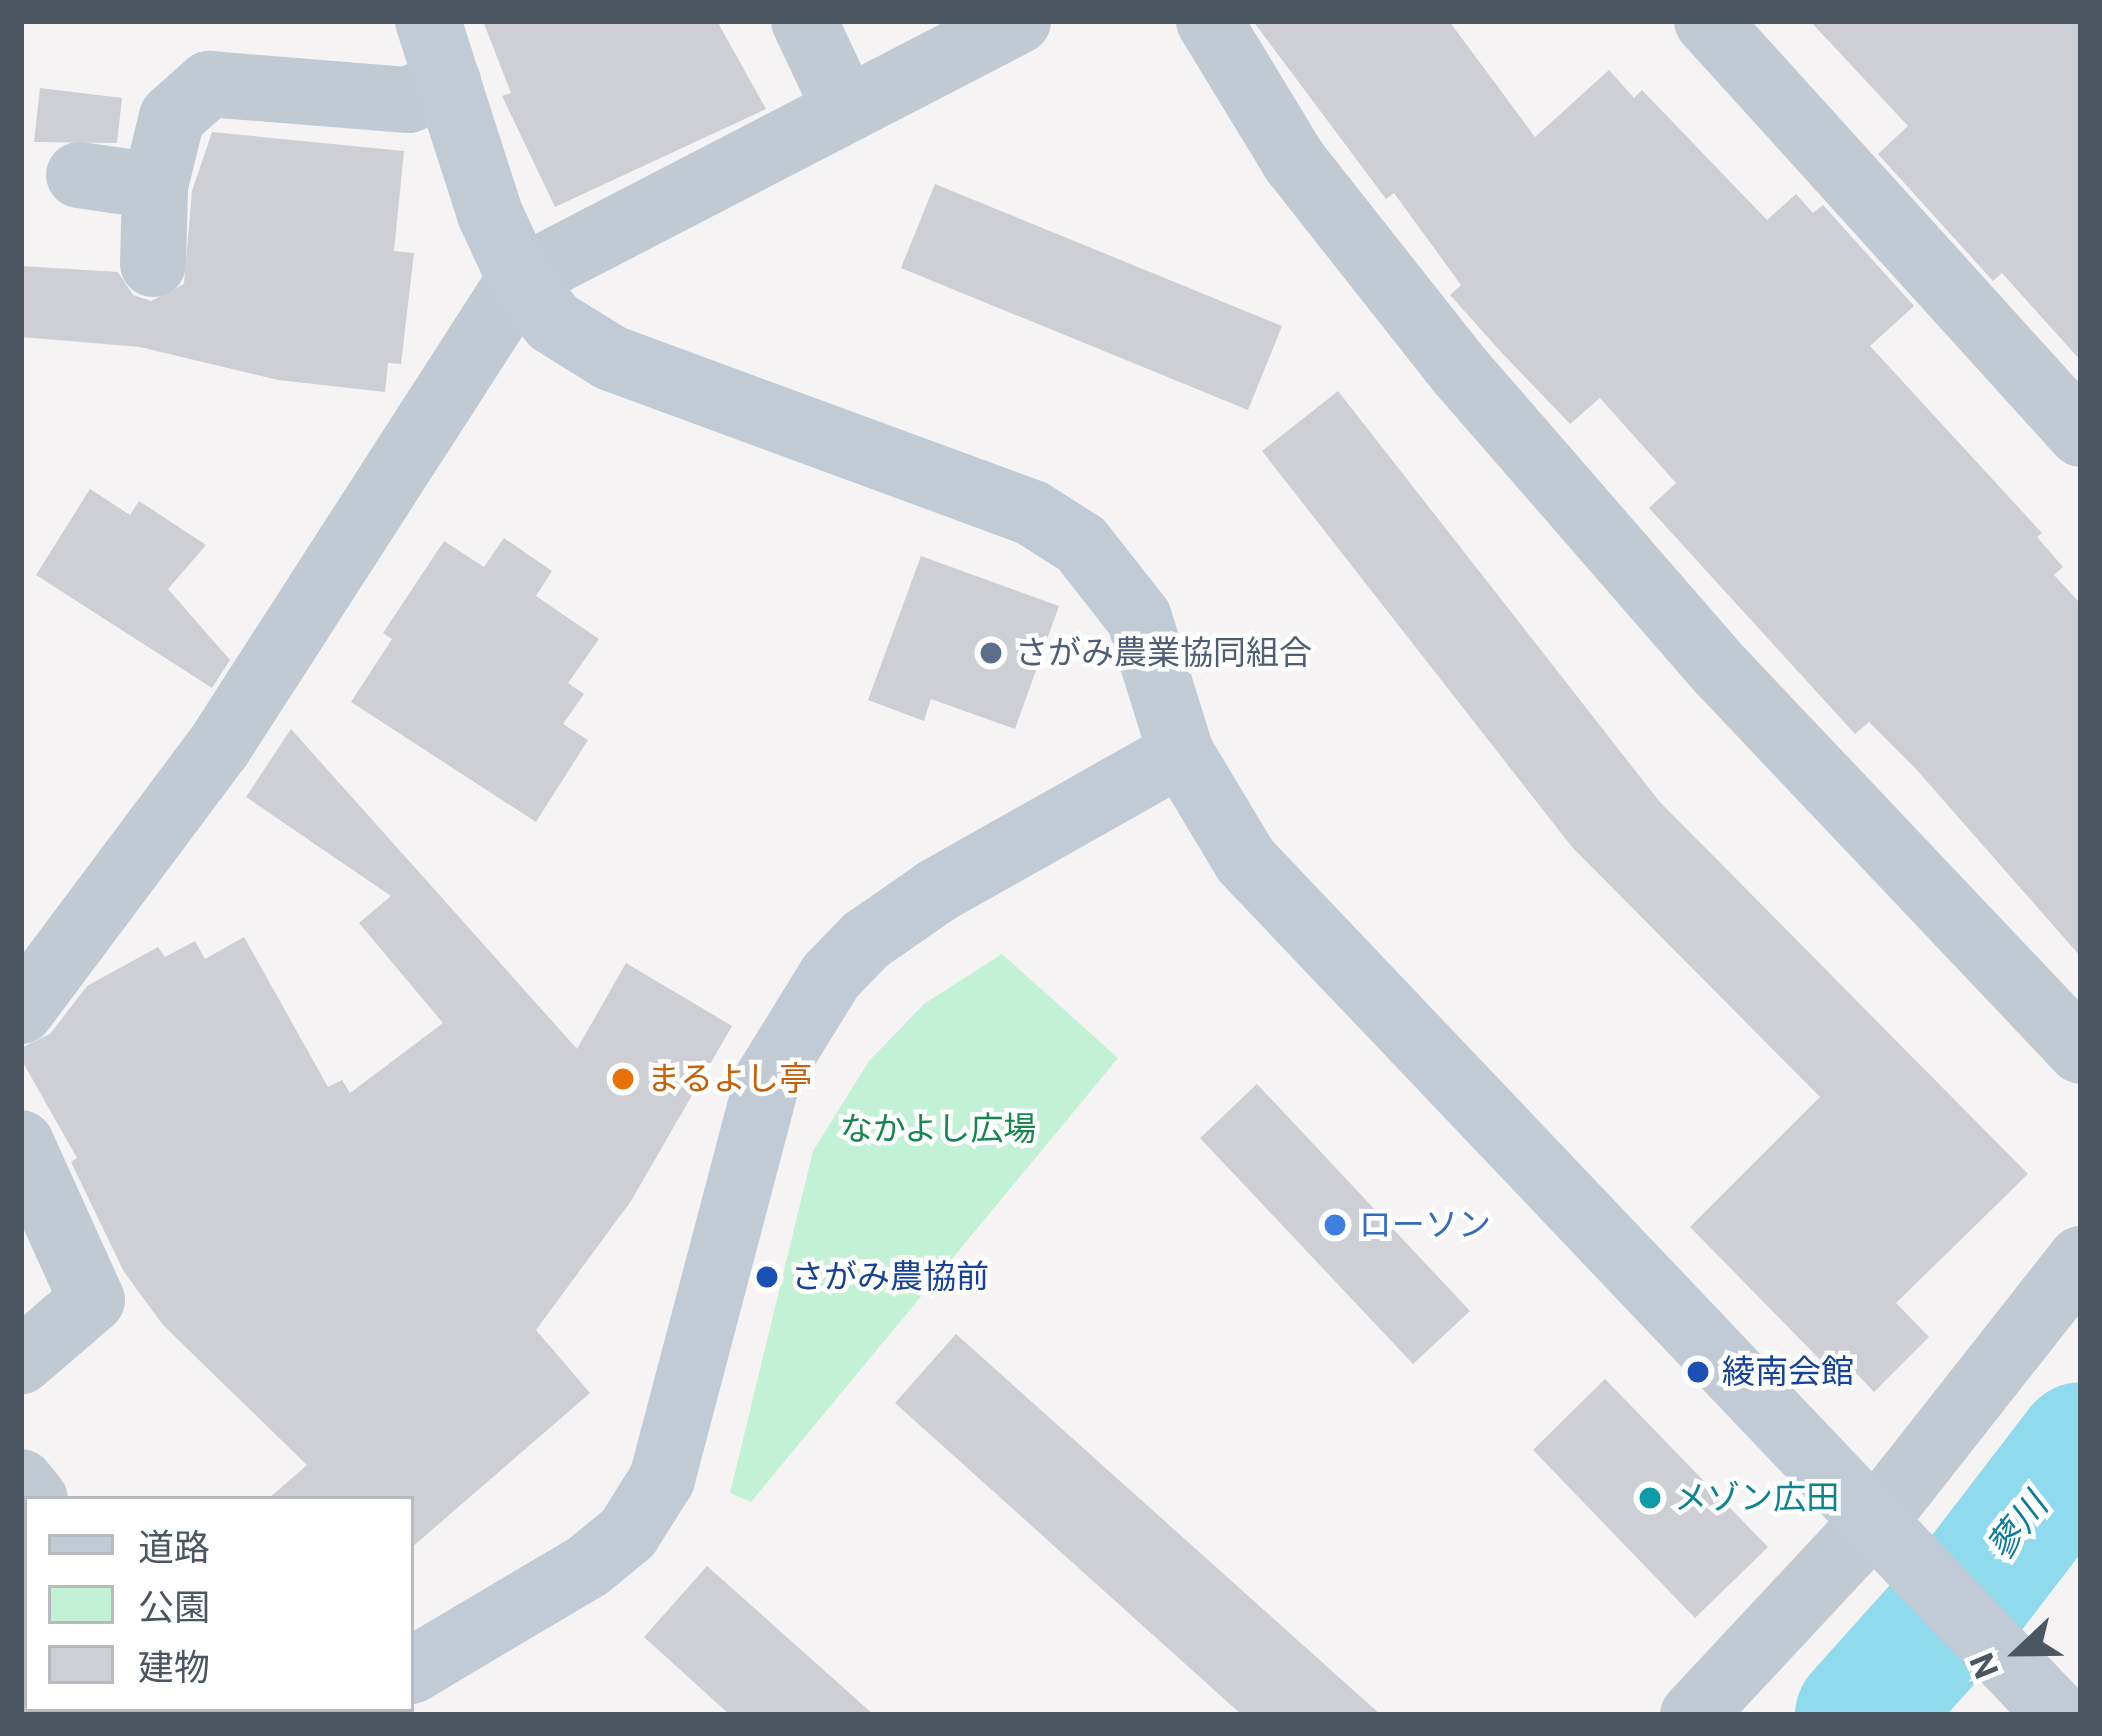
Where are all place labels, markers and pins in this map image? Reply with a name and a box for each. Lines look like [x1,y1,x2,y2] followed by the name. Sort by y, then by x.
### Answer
[1015,633,1312,673] place label: さがみ農業協同組合
[978,640,1004,666] marker: さがみ農業協同組合
[647,1059,812,1099] place label: まるよし亭
[610,1066,636,1092] marker: まるよし亭
[1359,1205,1491,1245] place label: ローソン
[1322,1212,1348,1238] marker: ローソン
[791,1257,989,1297] place label: さがみ農協前
[754,1264,780,1290] marker: さがみ農協前
[1722,1352,1854,1392] place label: 綾南会館
[1685,1359,1711,1385] marker: 綾南会館
[1674,1478,1839,1518] place label: メゾン広田
[1637,1485,1663,1511] marker: メゾン広田

